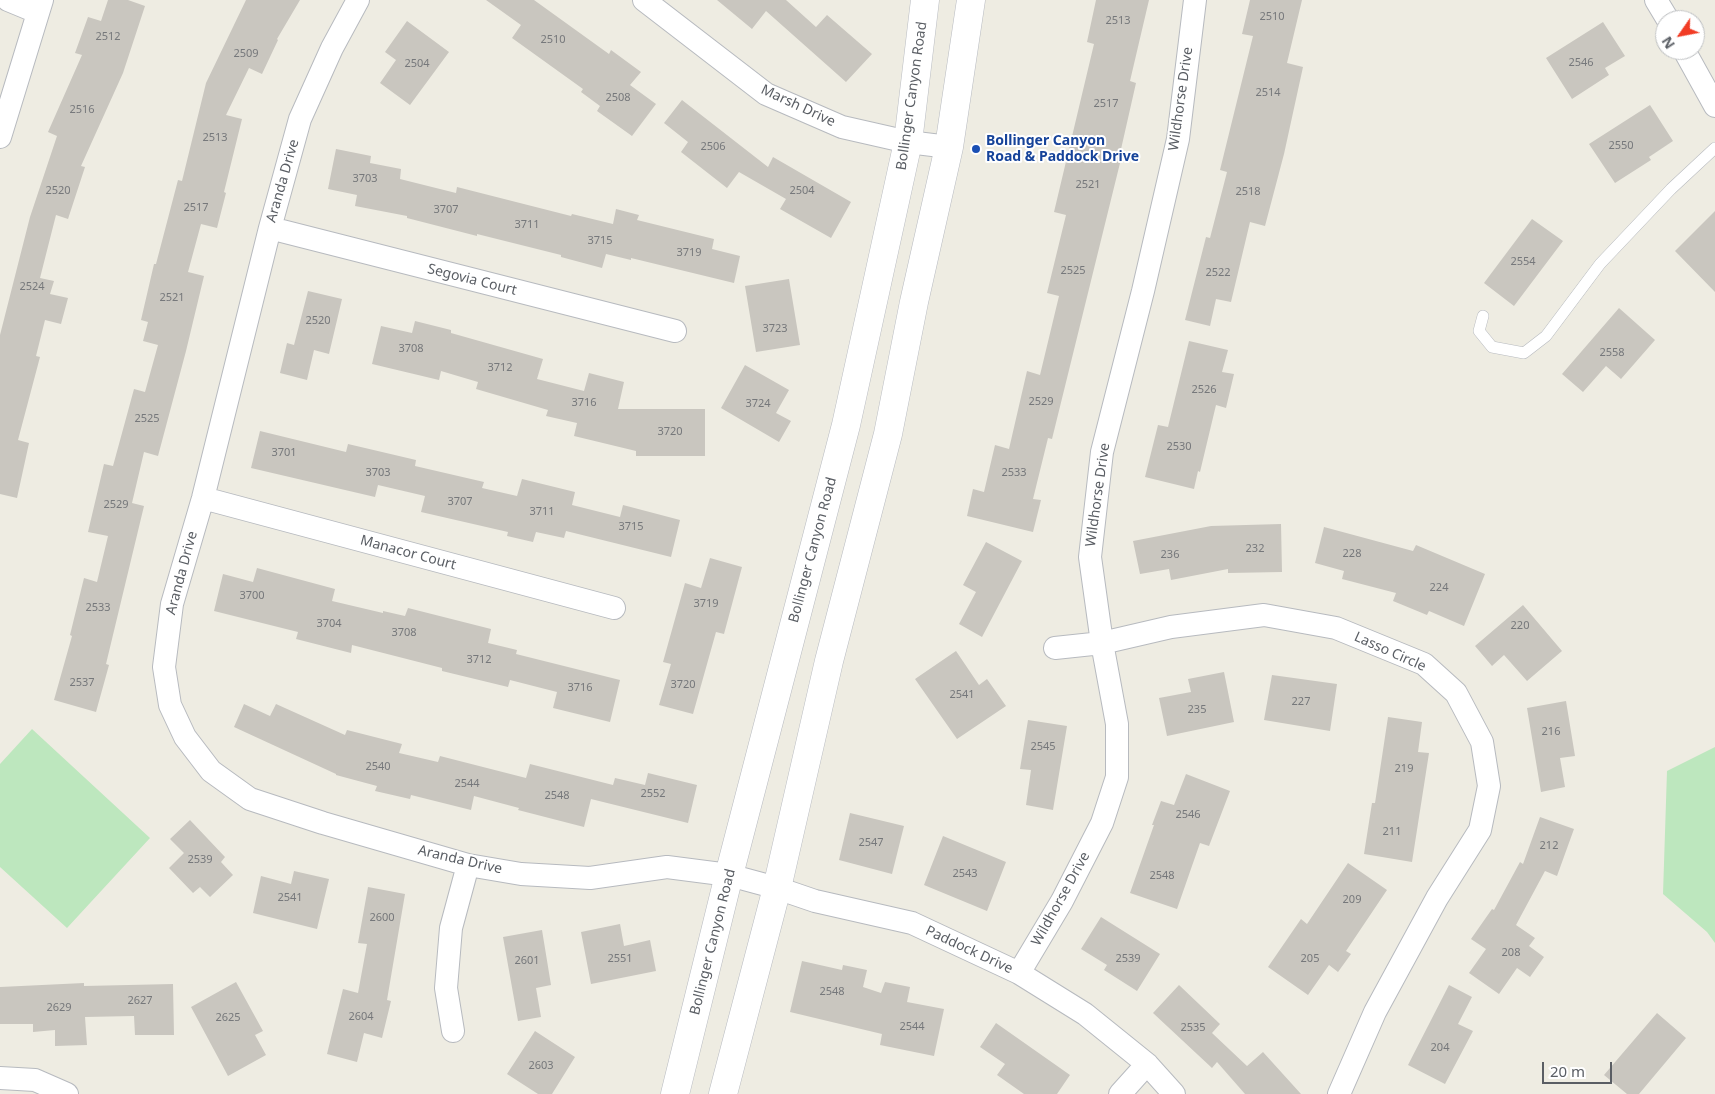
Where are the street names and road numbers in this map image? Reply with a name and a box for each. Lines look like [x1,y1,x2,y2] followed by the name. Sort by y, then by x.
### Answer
[893,21,931,171] street label: Bollinger Canyon Road
[1165,46,1197,152] street label: Wildhorse Drive
[758,81,838,131] street label: Marsh Drive
[263,138,303,224] street label: Aranda Drive
[426,261,518,299] street label: Segovia Court
[1082,442,1114,548] street label: Wildhorse Drive
[785,475,841,625] street label: Bollinger Canyon Road
[163,529,201,617] street label: Aranda Drive
[358,532,458,574] street label: Manacor Court
[1351,629,1429,675] street label: Lasso Circle
[416,842,504,878] street label: Aranda Drive
[1028,849,1094,949] street label: Wildhorse Drive
[687,867,739,1017] street label: Bollinger Canyon Road
[923,922,1015,978] street label: Paddock Drive

